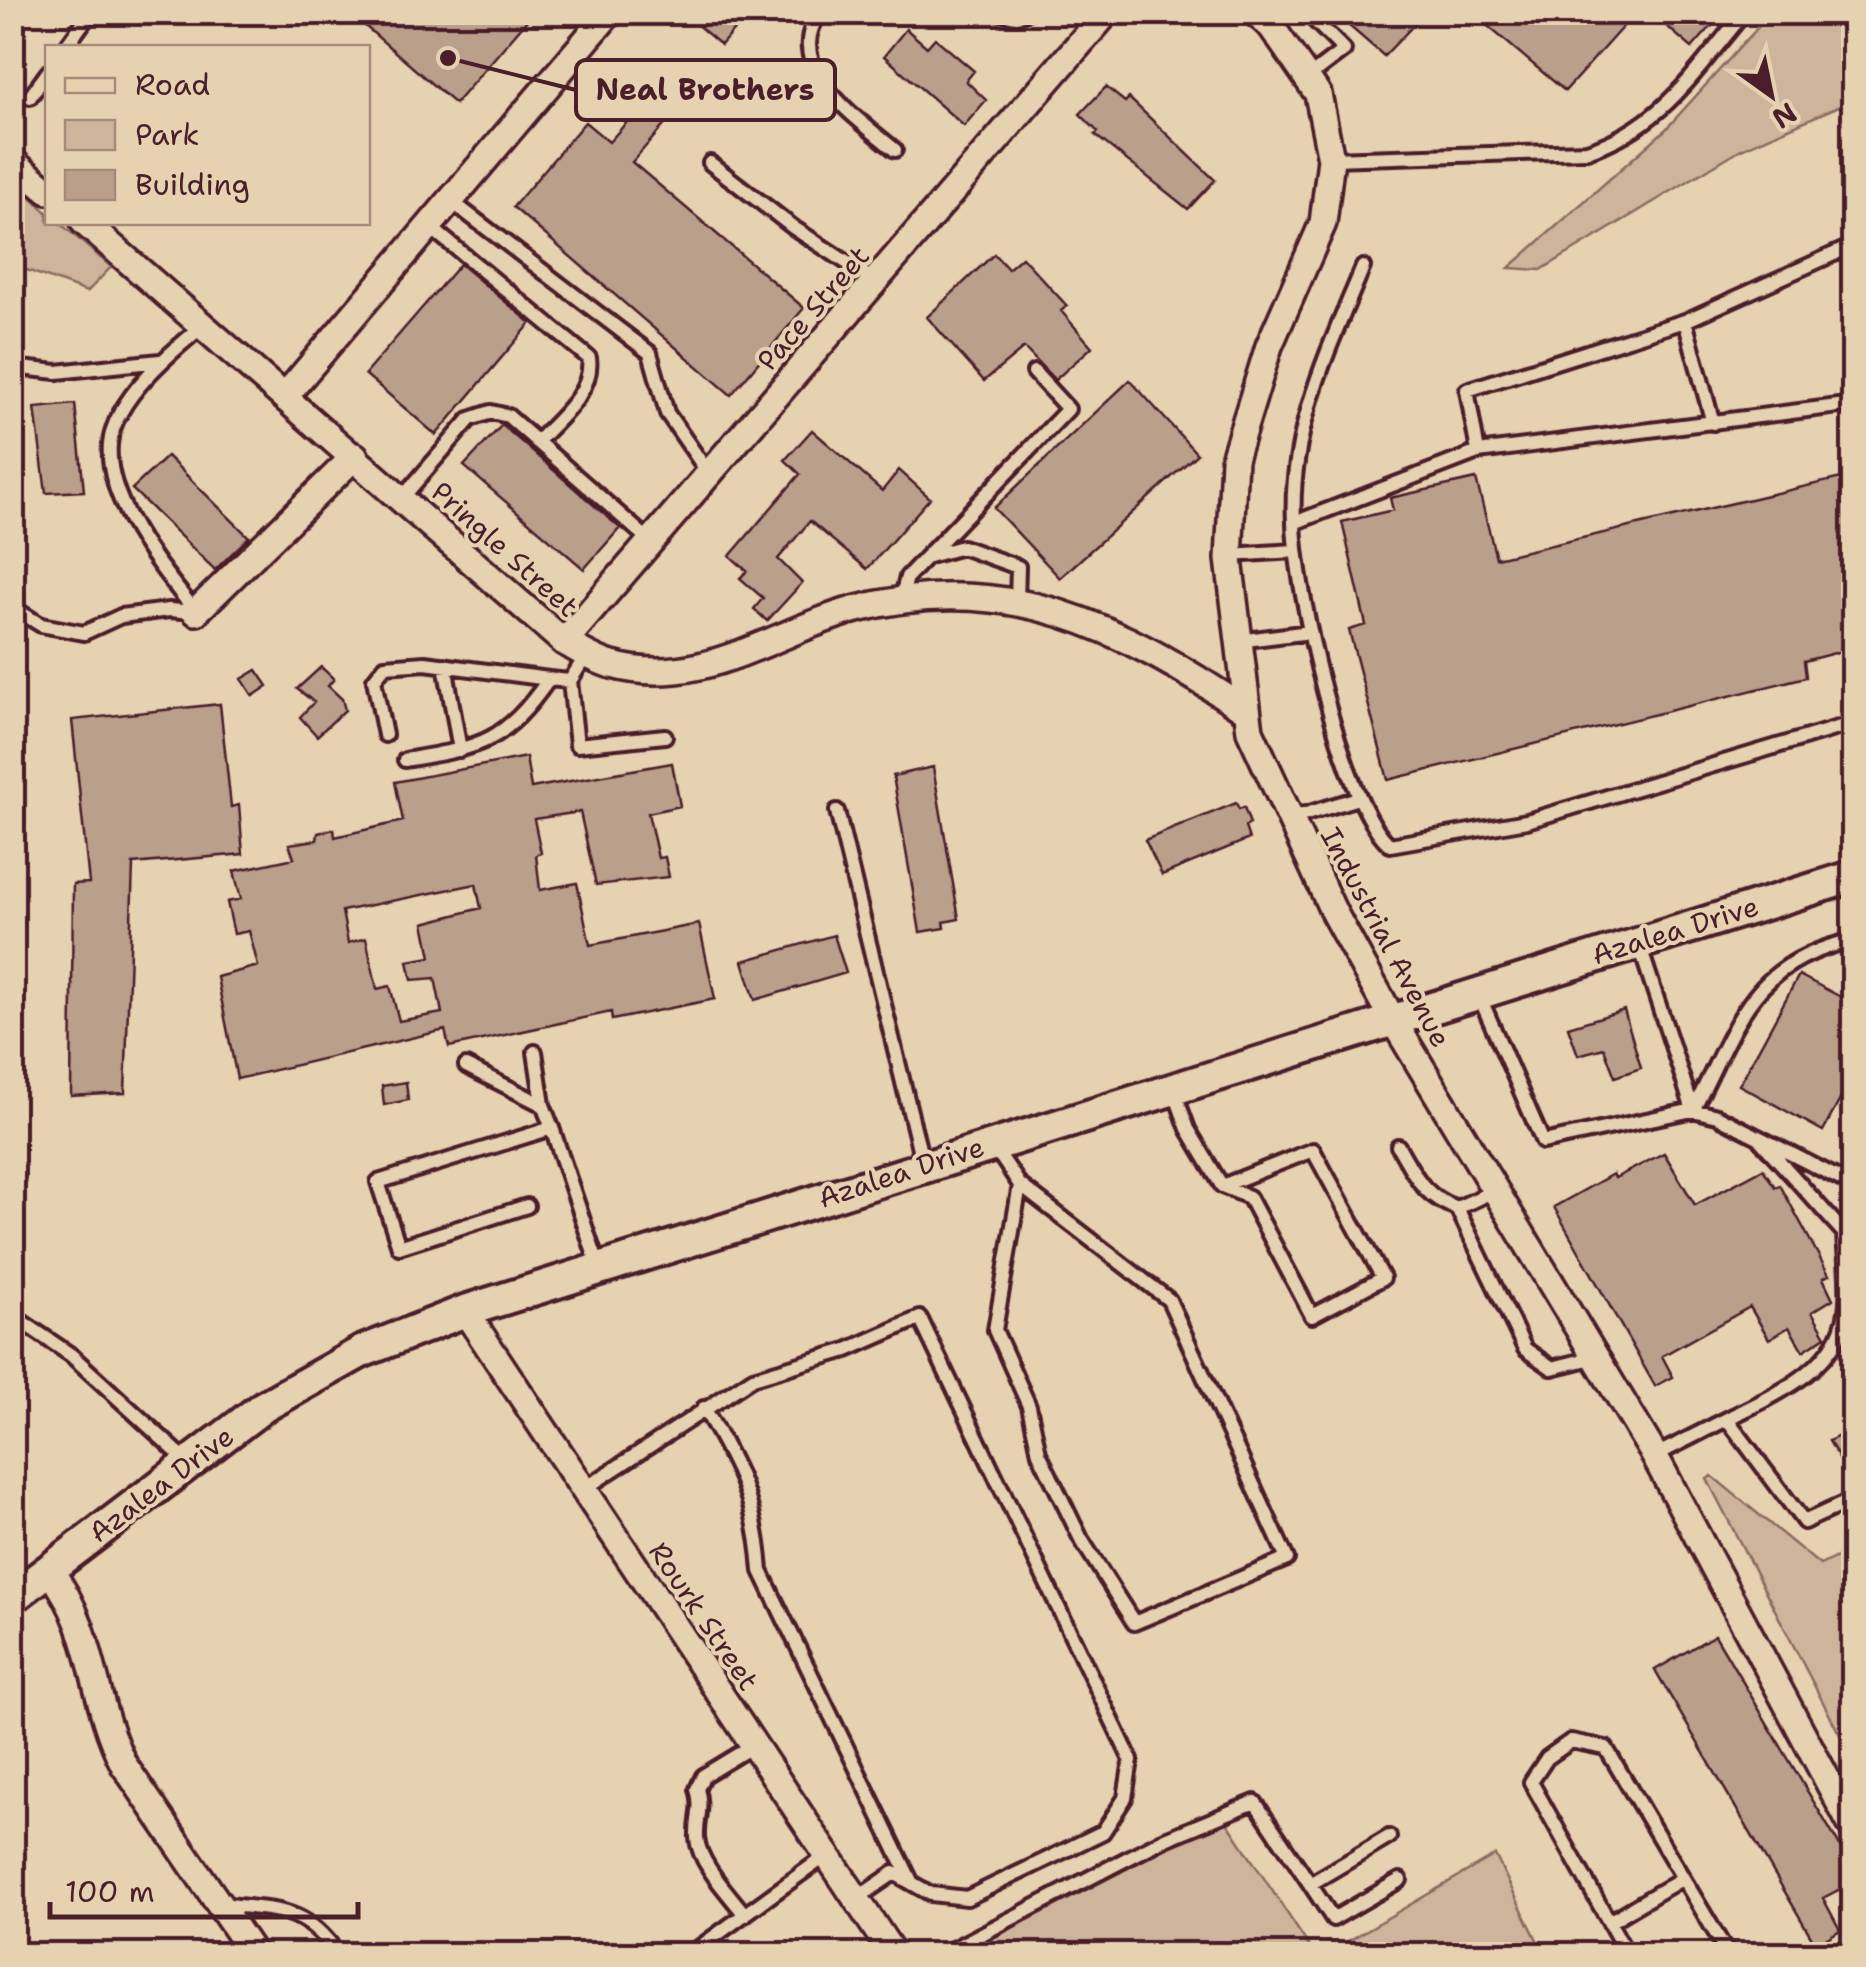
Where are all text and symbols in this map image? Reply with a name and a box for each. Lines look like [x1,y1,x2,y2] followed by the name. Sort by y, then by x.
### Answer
[45,45,370,225] legend
[1721,45,1821,145] north arrow
[576,60,835,120] callout: Neal Brothers
[135,64,210,105] text: Road
[595,69,815,110] text: Neal Brothers
[1765,94,1804,138] text: N
[135,114,199,155] text: Park
[135,164,250,205] text: Building
[748,238,878,378] street label: Pace Street
[423,473,587,625] street label: Pringle Street
[1312,820,1460,1054] street label: Industrial Avenue
[1587,887,1763,973] street label: Azalea Drive
[813,1127,989,1217] street label: Azalea Drive
[81,1417,241,1551] street label: Azalea Drive
[640,1534,768,1698] street label: Rourk Street
[50,1857,358,1919] scale bar
[65,1871,155,1912] text: 100 m

